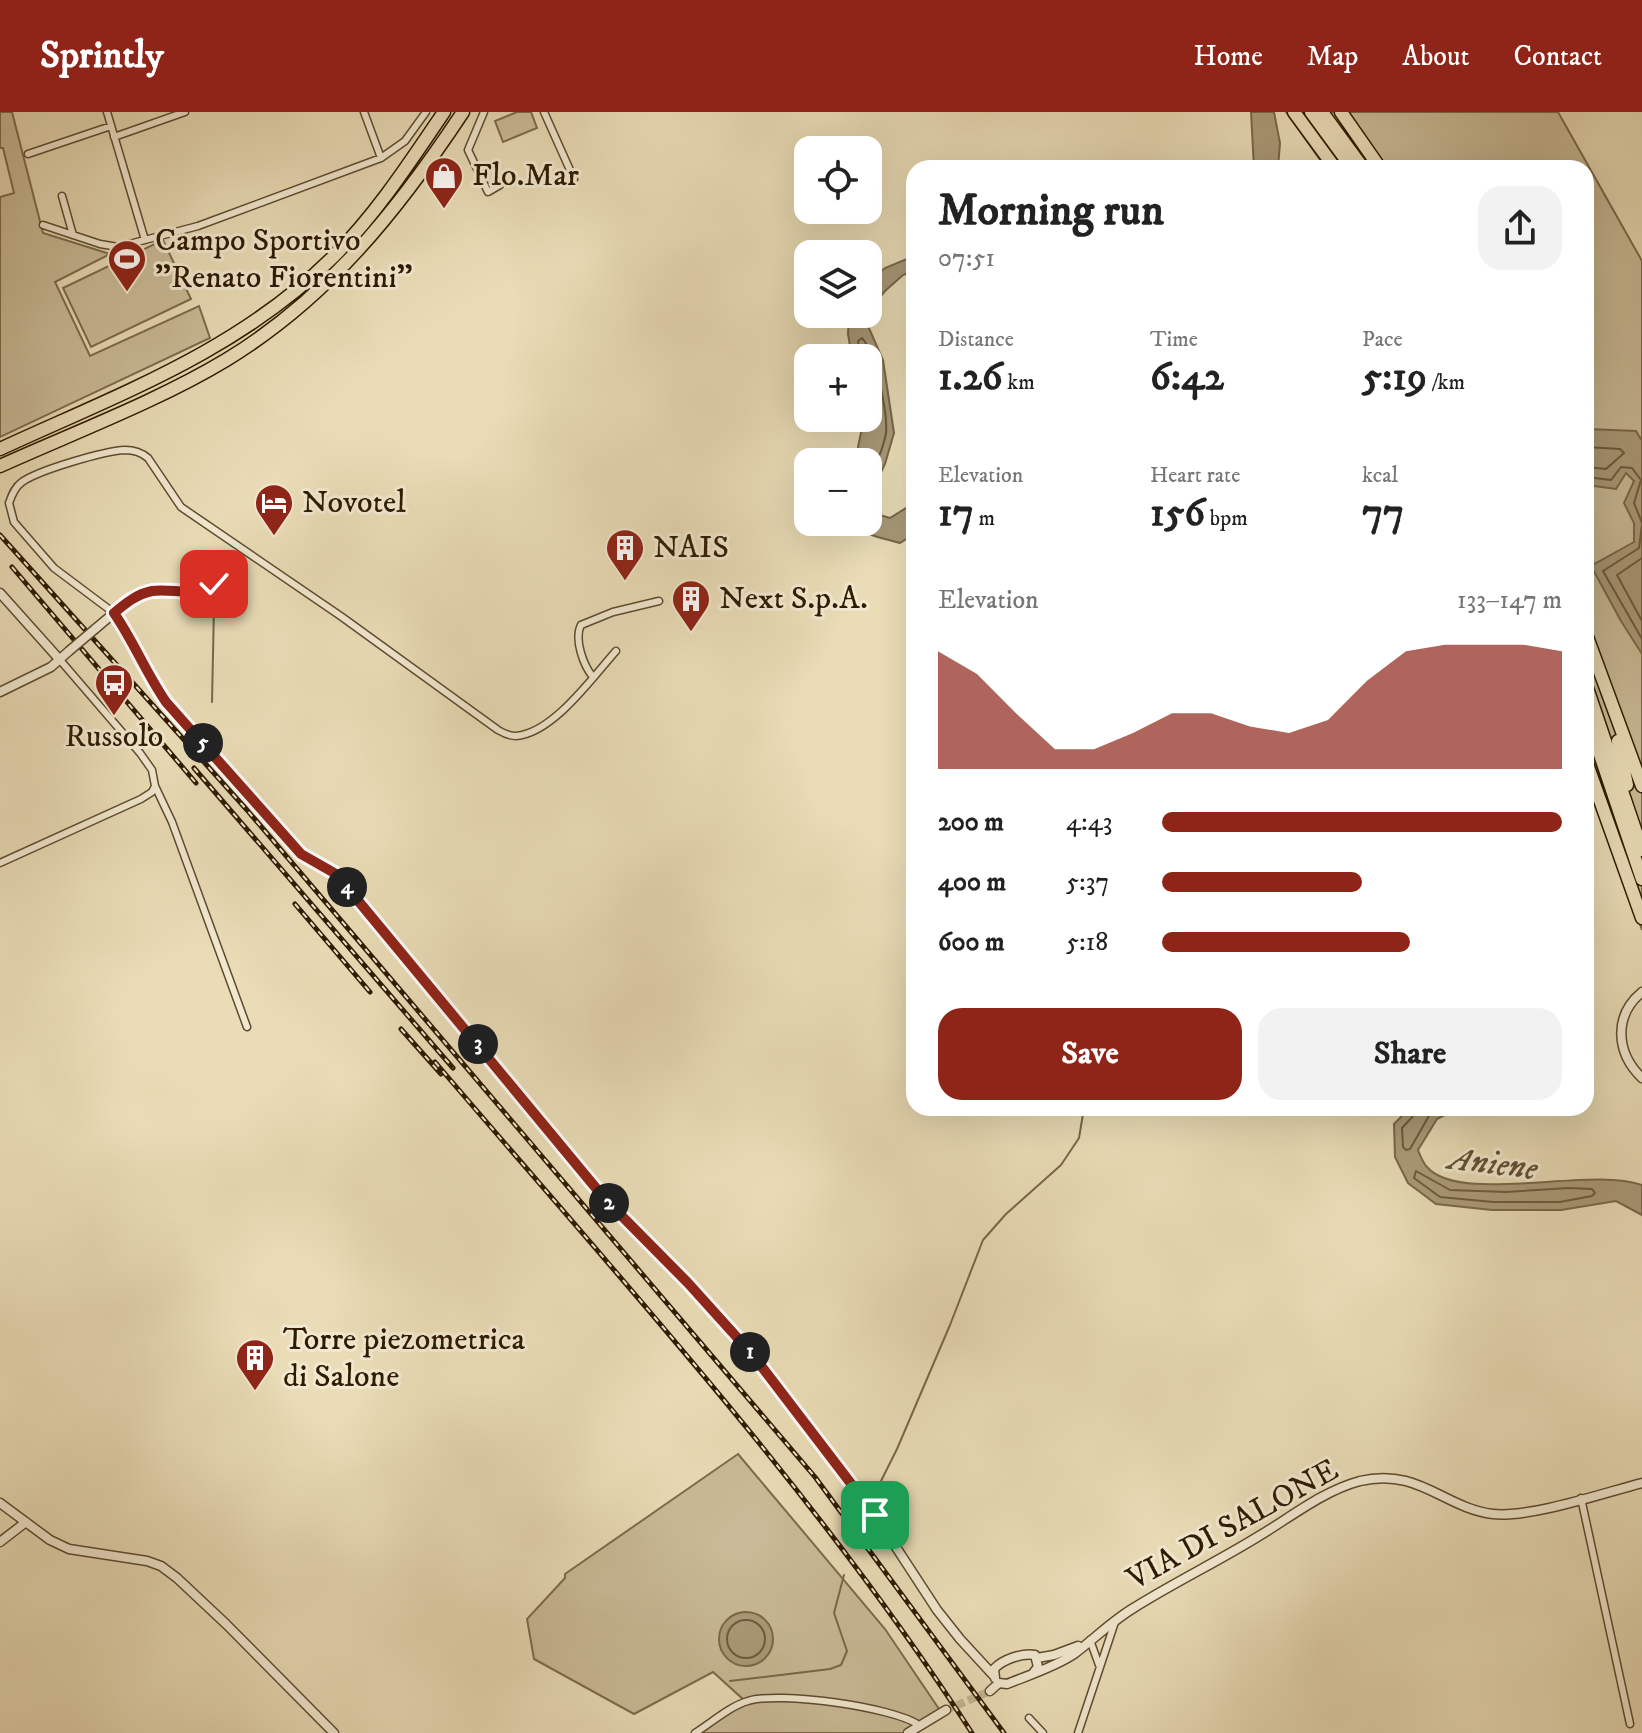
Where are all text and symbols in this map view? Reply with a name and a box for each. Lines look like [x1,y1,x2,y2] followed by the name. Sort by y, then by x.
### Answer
[40,32,164,80] text: Sprintly
[1194,39,1263,74] text: Home
[1307,39,1358,74] text: Map
[1402,39,1469,74] text: About
[1513,39,1602,74] text: Contact
[794,136,882,536] map controls
[794,136,882,224] button: locate
[423,155,465,210] shop icon: Flo.Mar
[472,156,579,196] place label: Flo.Mar
[938,184,1164,239] text: Morning run
[1478,186,1562,270] button: share
[155,221,413,298] place label: Campo Sportivo "Renato Fiorentini"
[106,238,148,293] sports icon: Campo Sportivo "Renato Fiorentini"
[794,240,882,328] button: layers
[938,242,995,275] text: 07:51
[938,326,1014,353] text: Distance
[1150,326,1198,353] text: Time
[1362,326,1403,353] text: Pace
[794,344,882,432] button: +
[938,353,1003,403] text: 1.26
[1150,353,1224,403] text: 6:42
[1362,353,1427,403] text: 5:19
[1003,369,1035,396] text: km
[1427,369,1465,396] text: /km
[794,448,882,536] button: −
[938,462,1023,489] text: Elevation
[1150,462,1240,489] text: Heart rate
[1362,462,1398,489] text: kcal
[253,482,295,537] hotel icon: Novotel
[302,483,406,523] place label: Novotel
[938,489,974,539] text: 17
[1150,489,1205,539] text: 156
[1362,489,1404,539] text: 77
[974,505,995,532] text: m
[1205,505,1248,532] text: bpm
[604,527,646,582] building icon: NAIS
[653,528,729,568] place label: NAIS
[180,550,248,618] pin
[192,562,236,606] icon: check
[670,578,712,633] building icon: Next S.p.A.
[719,579,868,619] place label: Next S.p.A.
[938,584,1039,617] text: Elevation
[1457,584,1562,617] text: 133–147 m
[93,662,135,717] bus stop icon: Russolo
[65,717,163,757] place label: Russolo
[183,723,223,763] pin: 5
[198,729,208,756] text: 5
[938,806,1004,839] text: 200 m
[1066,806,1112,839] text: 4:43
[938,866,1006,899] text: 400 m
[1066,866,1109,899] text: 5:37
[327,867,367,907] pin: 4
[341,873,353,900] text: 4
[938,926,1005,959] text: 600 m
[1066,926,1108,959] text: 5:18
[938,1008,1242,1100] button: Save
[1258,1008,1562,1100] button: Share
[458,1024,498,1064] pin: 3
[474,1030,482,1057] text: 3
[1442,1137,1541,1190] water label: Aniene
[589,1183,629,1223] pin: 2
[604,1189,614,1216] text: 2
[283,1320,526,1397] place label: Torre piezometrica di Salone
[730,1332,770,1372] pin: 1
[234,1337,276,1392] building icon: Torre piezometrica di Salone
[746,1338,754,1365] text: 1
[1119,1450,1346,1600] street label: VIA DI SALONE
[841,1481,909,1549] pin
[853,1493,897,1537] icon: arrive

